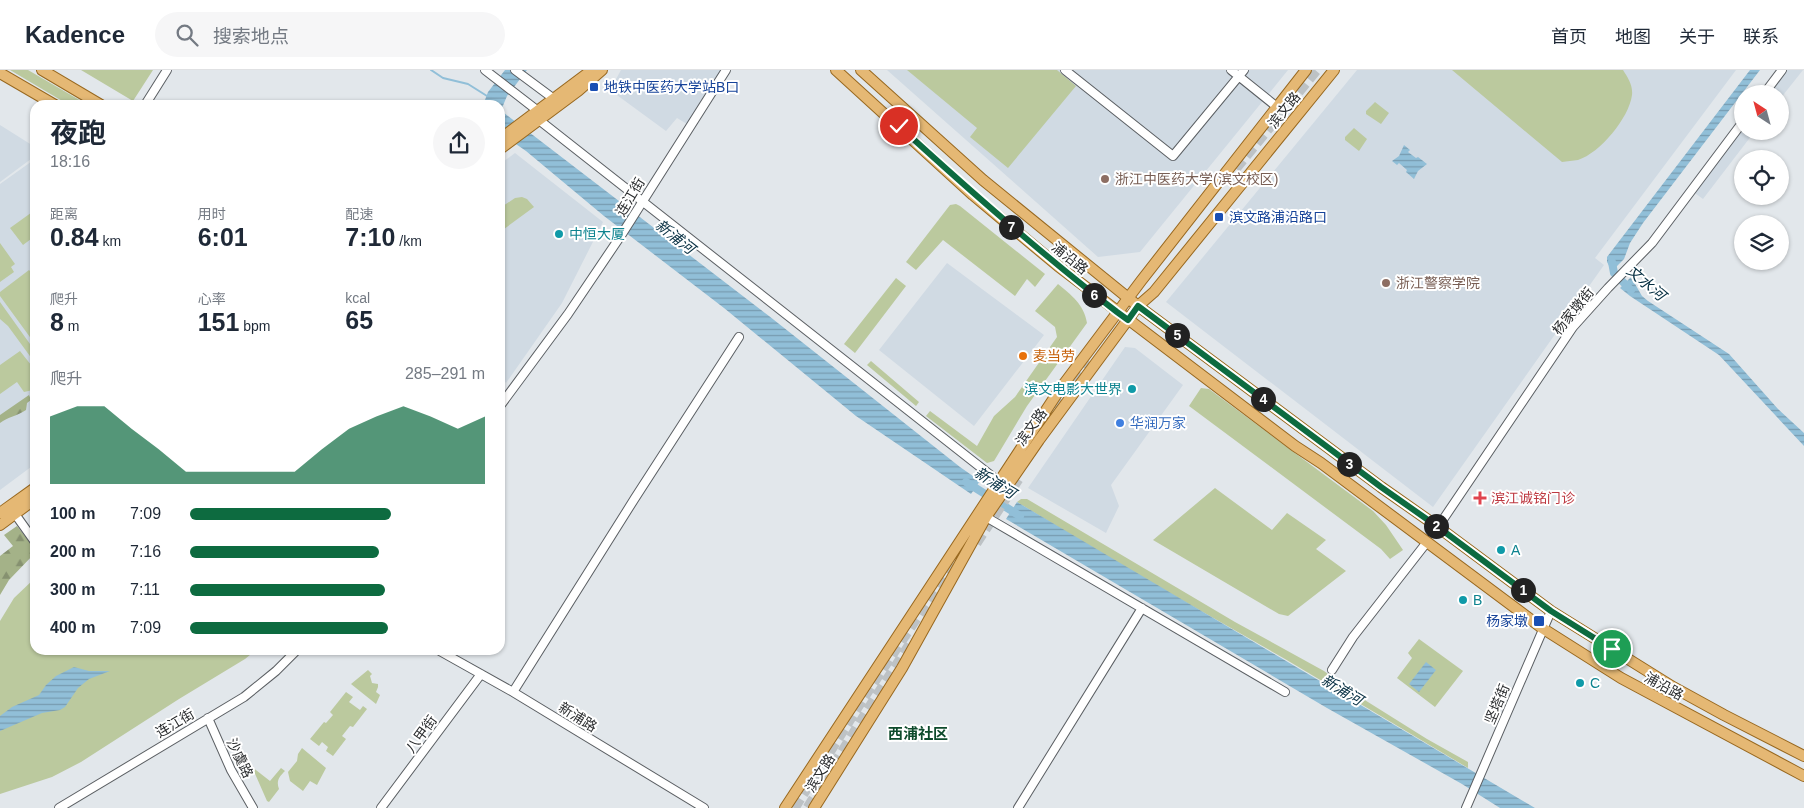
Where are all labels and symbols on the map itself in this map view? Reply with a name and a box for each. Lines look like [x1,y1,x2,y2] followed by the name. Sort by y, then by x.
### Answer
[604,79,739,95] place label: 地铁中医药大学站B口
[588,81,600,93] marker: 地铁中医药大学站B口
[1734,85,1789,140] north arrow
[1265,89,1303,131] street label: 滨文路
[878,105,920,147] pin
[1115,171,1278,187] place label: 浙江中医药大学(滨文校区)
[1099,173,1111,185] marker: 浙江中医药大学(滨文校区)
[612,175,648,219] street label: 连江街
[1229,209,1327,225] place label: 滨文路浦沿路口
[1213,211,1225,223] marker: 滨文路浦沿路口
[998,214,1024,240] pin: 7
[652,216,701,259] water label: 新浦河
[569,226,625,242] place label: 中恒大厦
[553,228,565,240] marker: 中恒大厦
[1049,239,1091,277] street label: 浦沿路
[1624,262,1671,306] water label: 文水河
[1396,275,1480,291] place label: 浙江警察学院
[1380,277,1392,289] marker: 浙江警察学院
[1082,282,1106,308] pin: 6
[1549,284,1597,338] street label: 杨家墩街
[1164,322,1190,348] pin: 5
[1033,348,1075,364] place label: 麦当劳
[1017,350,1029,362] marker: 麦当劳
[1024,381,1122,397] place label: 滨文电影大世界
[1126,383,1138,395] marker: 滨文电影大世界
[1250,386,1276,412] pin: 4
[1012,405,1050,449] street label: 滨文路
[1130,415,1186,431] place label: 华润万家
[1114,417,1126,429] marker: 华润万家
[1336,452,1362,476] pin: 3
[972,463,1021,503] water label: 新浦河
[1491,490,1575,506] place label: 滨江诚铭门诊
[1473,491,1487,505] marker: 滨江诚铭门诊
[1424,514,1448,538] pin: 2
[1511,542,1521,558] place label: A
[1495,544,1507,556] marker: A
[1510,578,1536,602] pin: 1
[1473,592,1482,608] place label: B
[1457,594,1469,606] marker: B
[1486,613,1528,629] place label: 杨家墩
[1532,614,1546,628] marker: 杨家墩
[1591,628,1633,670] pin
[1642,669,1686,703] street label: 浦沿路
[1319,671,1368,710] water label: 新浦河
[1590,675,1600,691] place label: C
[1574,677,1586,689] marker: C
[1481,682,1513,726] street label: 坚塔街
[556,699,600,735] street label: 新浦路
[153,705,197,741] street label: 连江街
[402,712,440,756] street label: 八甲街
[888,725,948,742] district label: 西浦社区
[224,736,256,780] street label: 沙虞路
[802,751,838,795] street label: 滨文路

